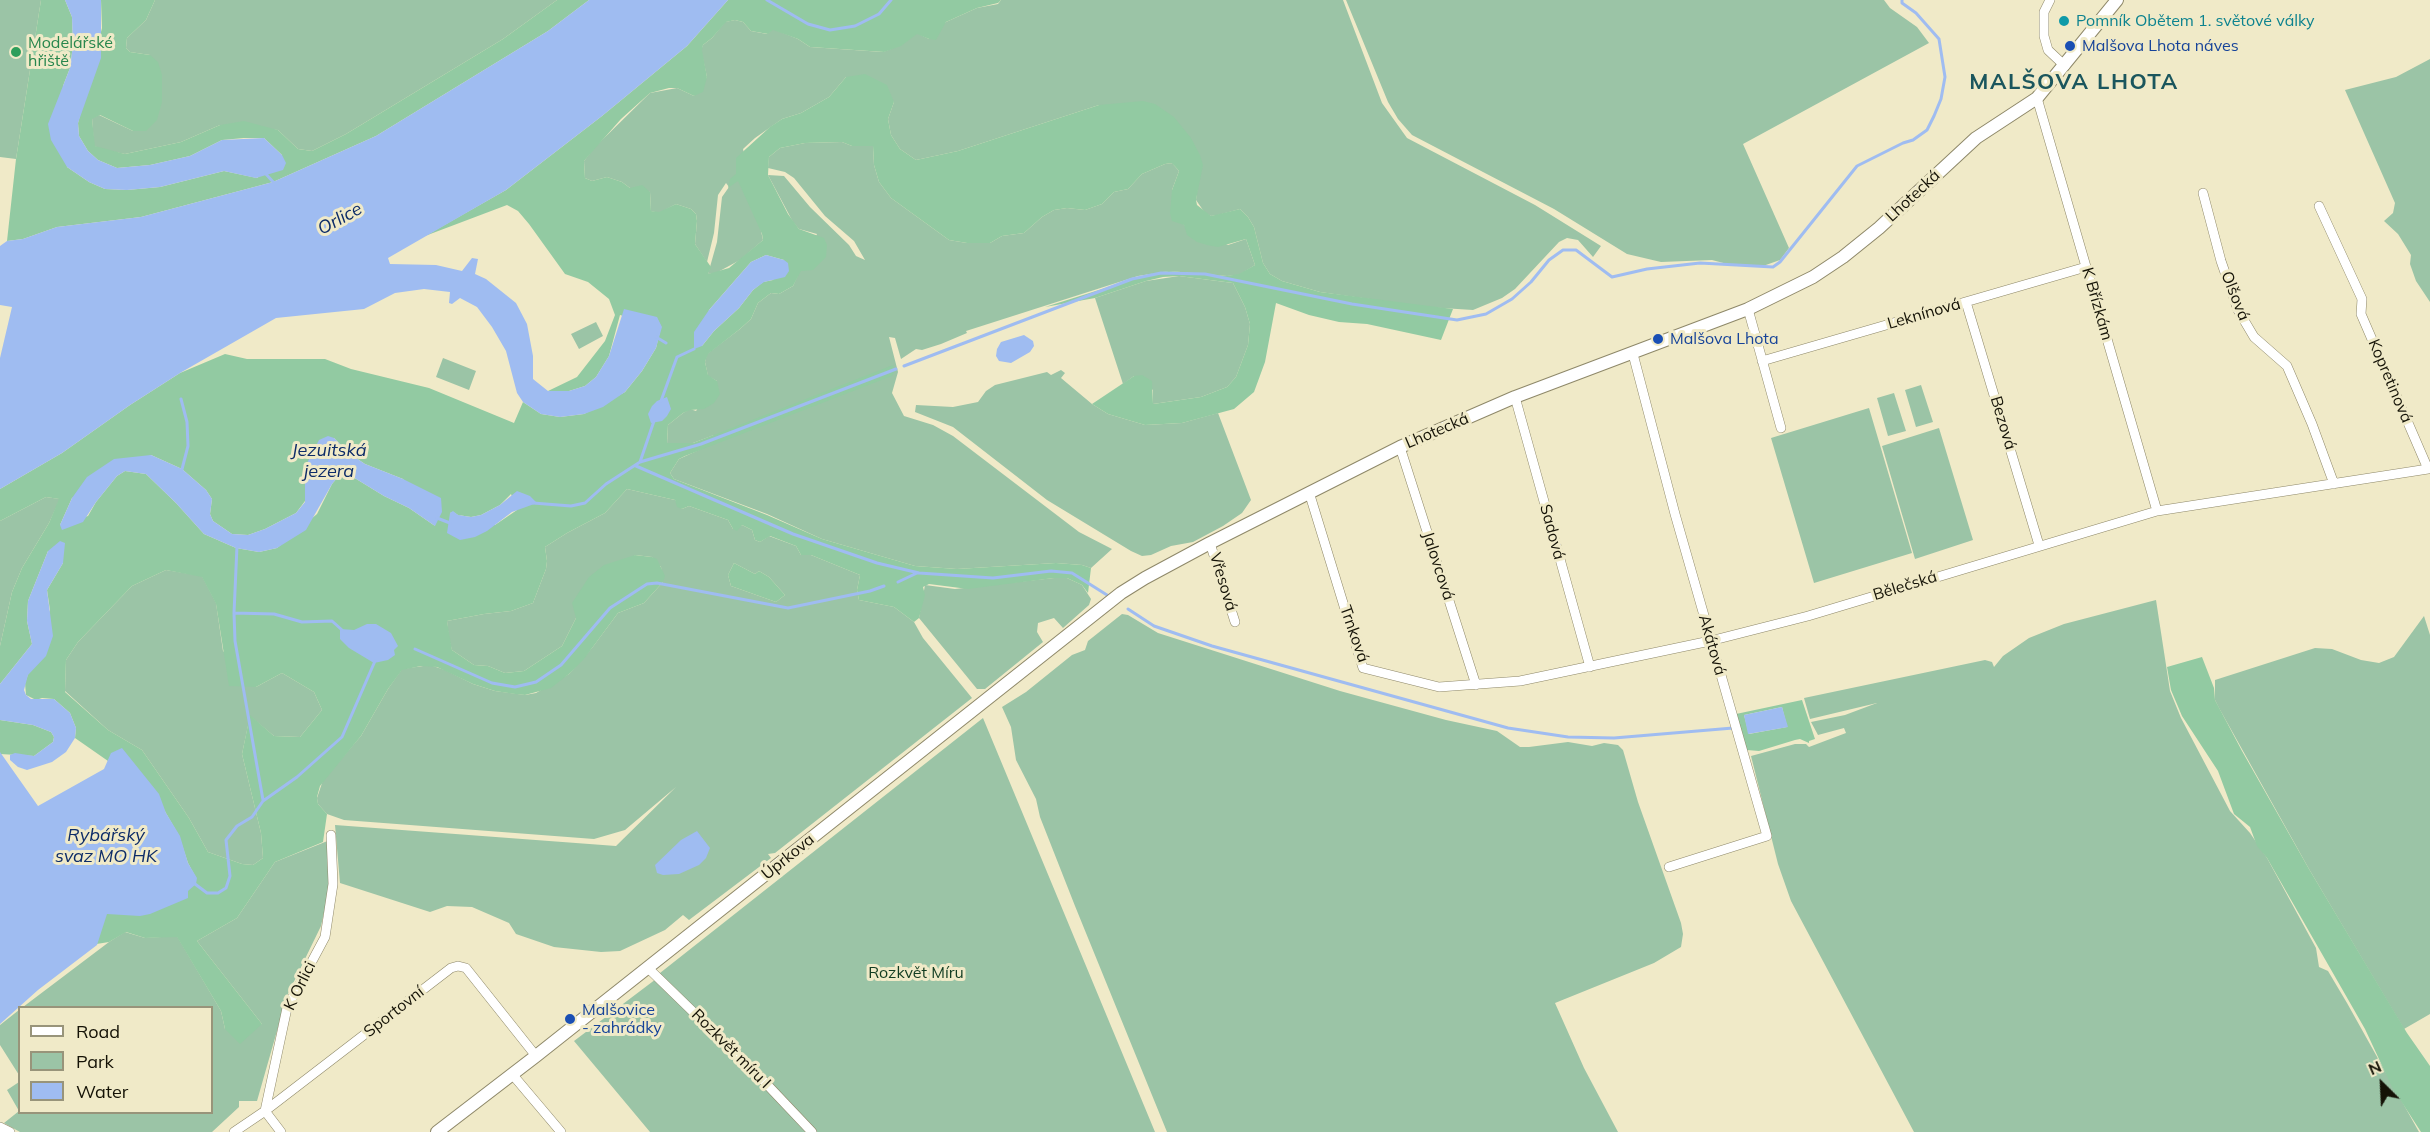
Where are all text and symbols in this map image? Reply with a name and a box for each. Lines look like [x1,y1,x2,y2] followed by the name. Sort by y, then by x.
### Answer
[2076,11,2315,31] place label: Pomník Obětem 1. světové války
[2057,14,2071,28] marker: Pomník Obětem 1. světové války
[28,33,113,71] place label: Modelářské hřiště
[2082,36,2239,56] place label: Malšova Lhota náves
[2063,39,2077,53] marker: Malšova Lhota náves
[9,45,23,59] marker: Modelářské hřiště
[1969,69,2179,95] district label: MALŠOVA LHOTA
[1882,166,1944,226] street label: Lhotecká
[314,198,366,240] water label: Orlice
[2077,265,2117,343] street label: K Břízkám
[2217,269,2253,323] street label: Olšová
[1885,294,1963,334] street label: Leknínová
[1670,329,1779,349] place label: Malšova Lhota
[1651,332,1665,346] marker: Malšova Lhota
[2364,336,2416,426] street label: Kopretinová
[1986,394,2020,452] street label: Bezová
[1402,409,1472,453] street label: Lhotecká
[292,440,366,482] water label: Jezuitská jezera
[1535,502,1569,562] street label: Sadová
[1418,529,1458,603] street label: Jalovcová
[1205,551,1241,613] street label: Vřesová
[1871,567,1939,605] street label: Bělečská
[1335,603,1373,665] street label: Trnková
[1694,612,1730,678] street label: Akátová
[55,825,157,868] water label: Rybářský svaz MO HK
[758,830,818,884] street label: Úprkova
[280,959,320,1013] street label: K Orlici
[868,963,964,983] park label: Rozkvět Míru
[360,983,428,1041] street label: Sportovní
[582,1000,662,1038] place label: Malšovice - zahrádky
[687,1005,775,1093] street label: Rozkvět míru I
[18,1006,213,1114] legend
[563,1012,577,1026] marker: Malšovice - zahrádky
[76,1020,120,1043] text: Road
[76,1050,114,1073] text: Park
[2352,1054,2412,1114] north arrow
[2365,1056,2384,1079] text: N
[76,1080,128,1103] text: Water

